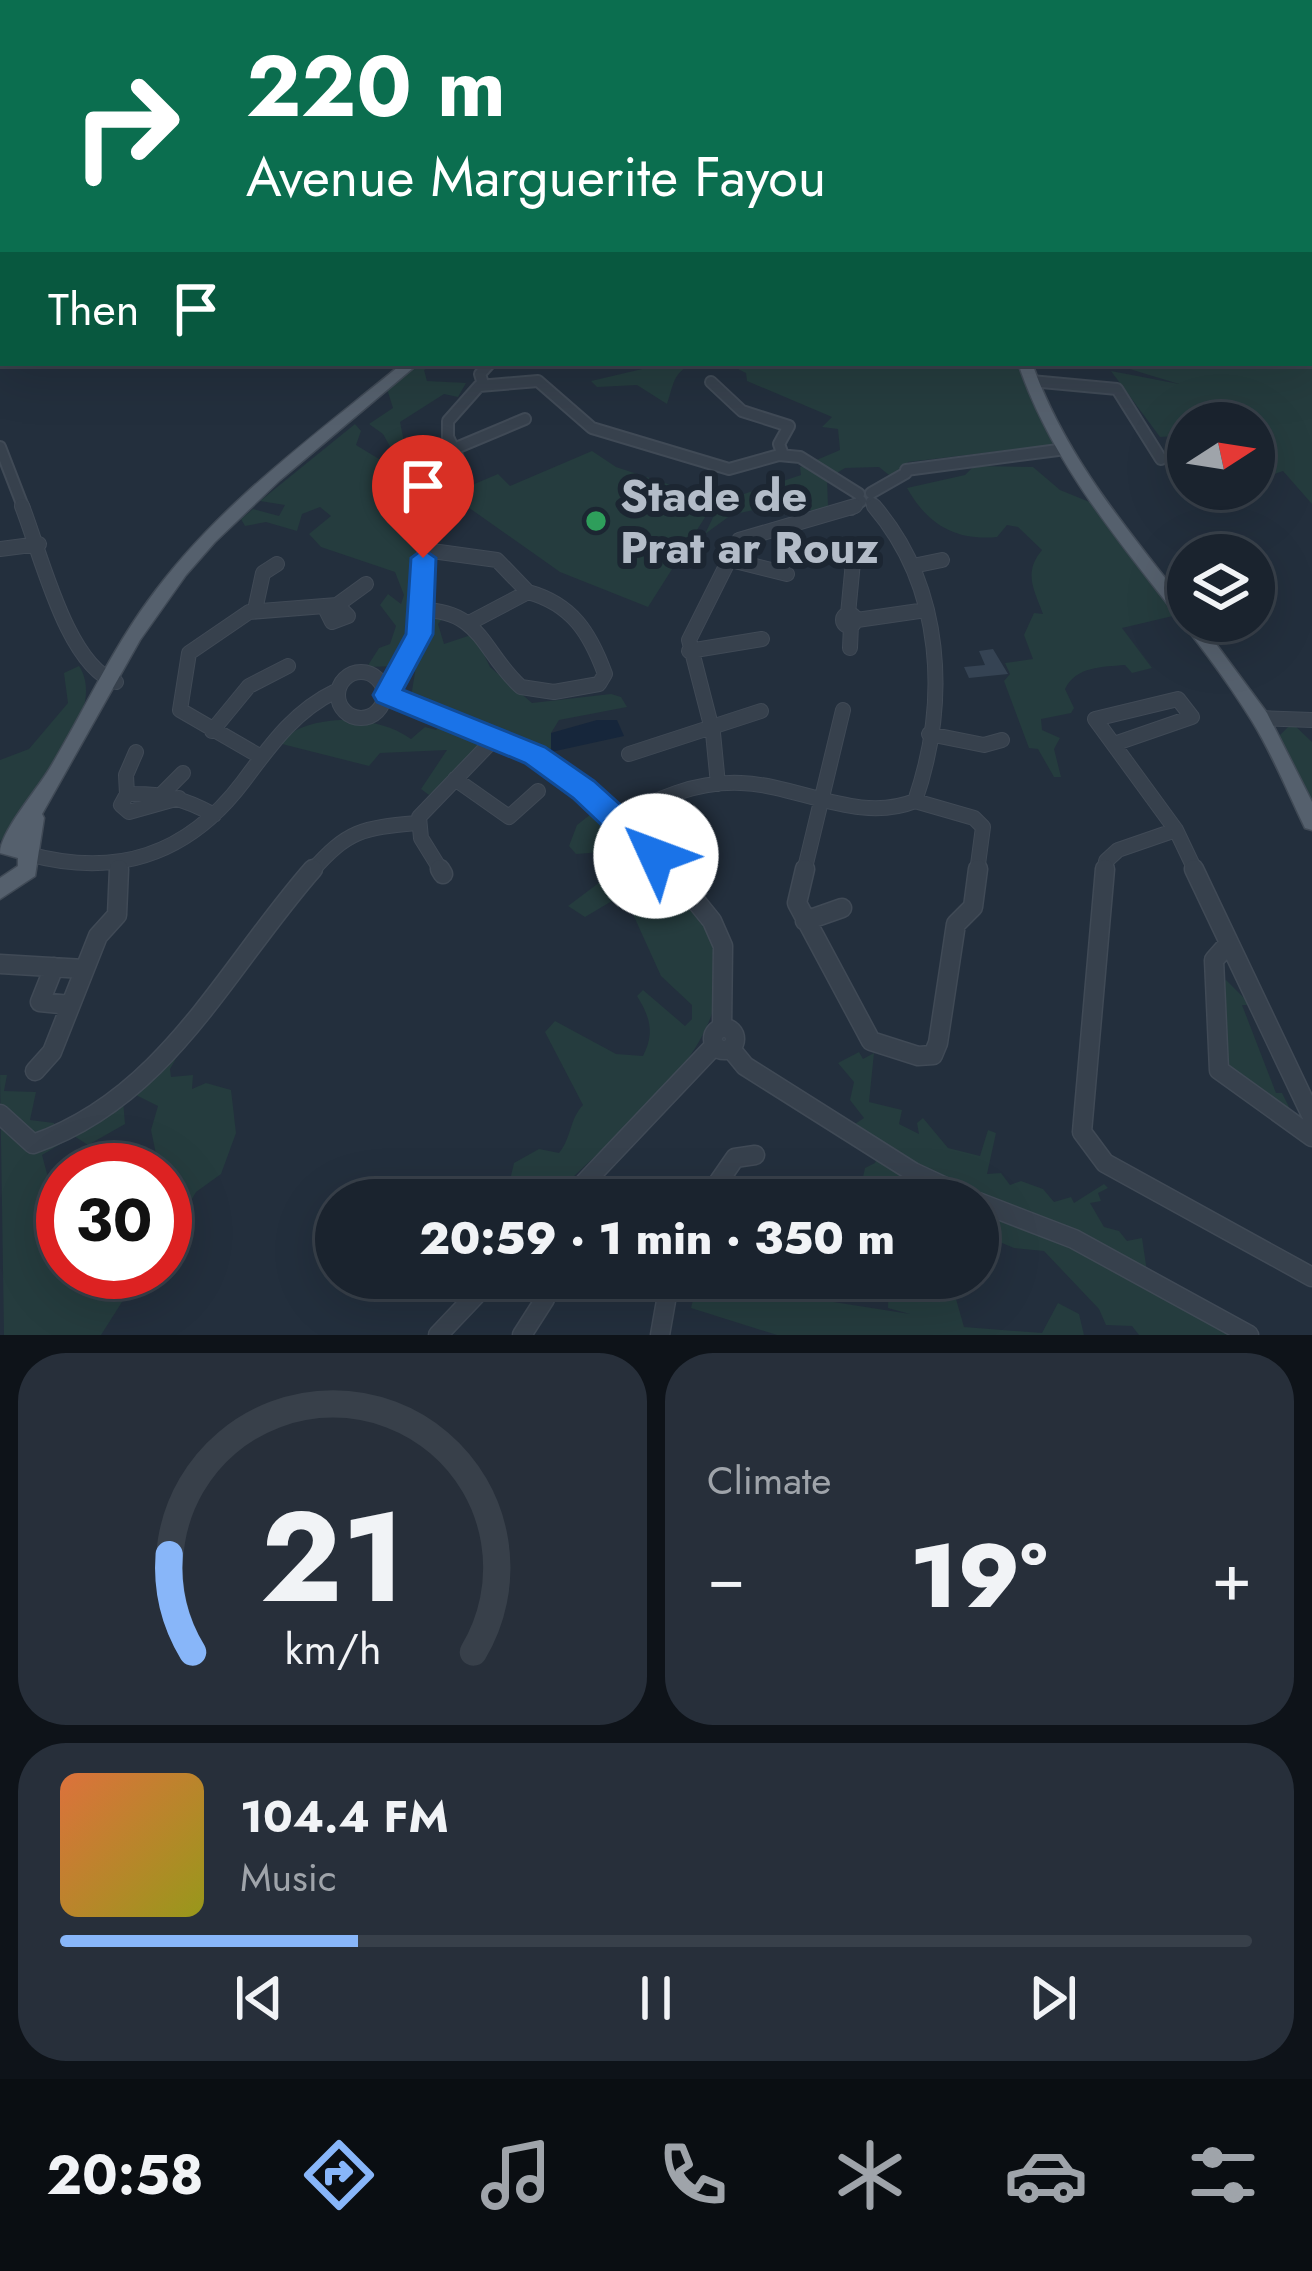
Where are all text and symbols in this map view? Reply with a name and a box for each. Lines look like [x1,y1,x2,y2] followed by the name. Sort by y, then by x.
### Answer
[246,26,506,148] text: 220 m
[48,48,204,204] icon: right
[246,138,826,216] text: Avenue Marguerite Fayou
[163,276,229,342] icon: arrive
[48,277,139,342] text: Then
[1167,402,1275,510] north arrow
[1167,402,1275,642] map controls
[372,435,474,558] pin
[390,453,456,519] icon: arrive
[620,463,879,580] place label: Stade de Prat ar Rouz
[583,508,609,534] marker: Stade de Prat ar Rouz
[1167,534,1275,642] button: layers
[593,793,719,919] position arrow
[36,1143,192,1299] speed limit sign: 30
[419,1206,895,1271] text: 20:59 · 1 min · 350 m
[707,1452,831,1509] text: Climate
[260,1467,405,1648] text: 21
[910,1511,1047,1641] text: 19°
[707,1529,746,1625] text: −
[1211,1529,1252,1625] text: +
[284,1618,381,1680] text: km/h
[240,1784,449,1849] text: 104.4 FM
[240,1849,337,1906] text: Music
[226,1965,292,2031] icon: previous
[623,1965,689,2031] icon: pause
[1020,1965,1086,2031] icon: next
[297,2133,381,2217] icon: directions
[474,2133,558,2217] icon: music
[651,2133,735,2217] icon: phone
[828,2133,912,2217] icon: climate
[1004,2133,1088,2217] icon: car
[1181,2133,1265,2217] icon: filters
[46,2136,204,2214] text: 20:58

